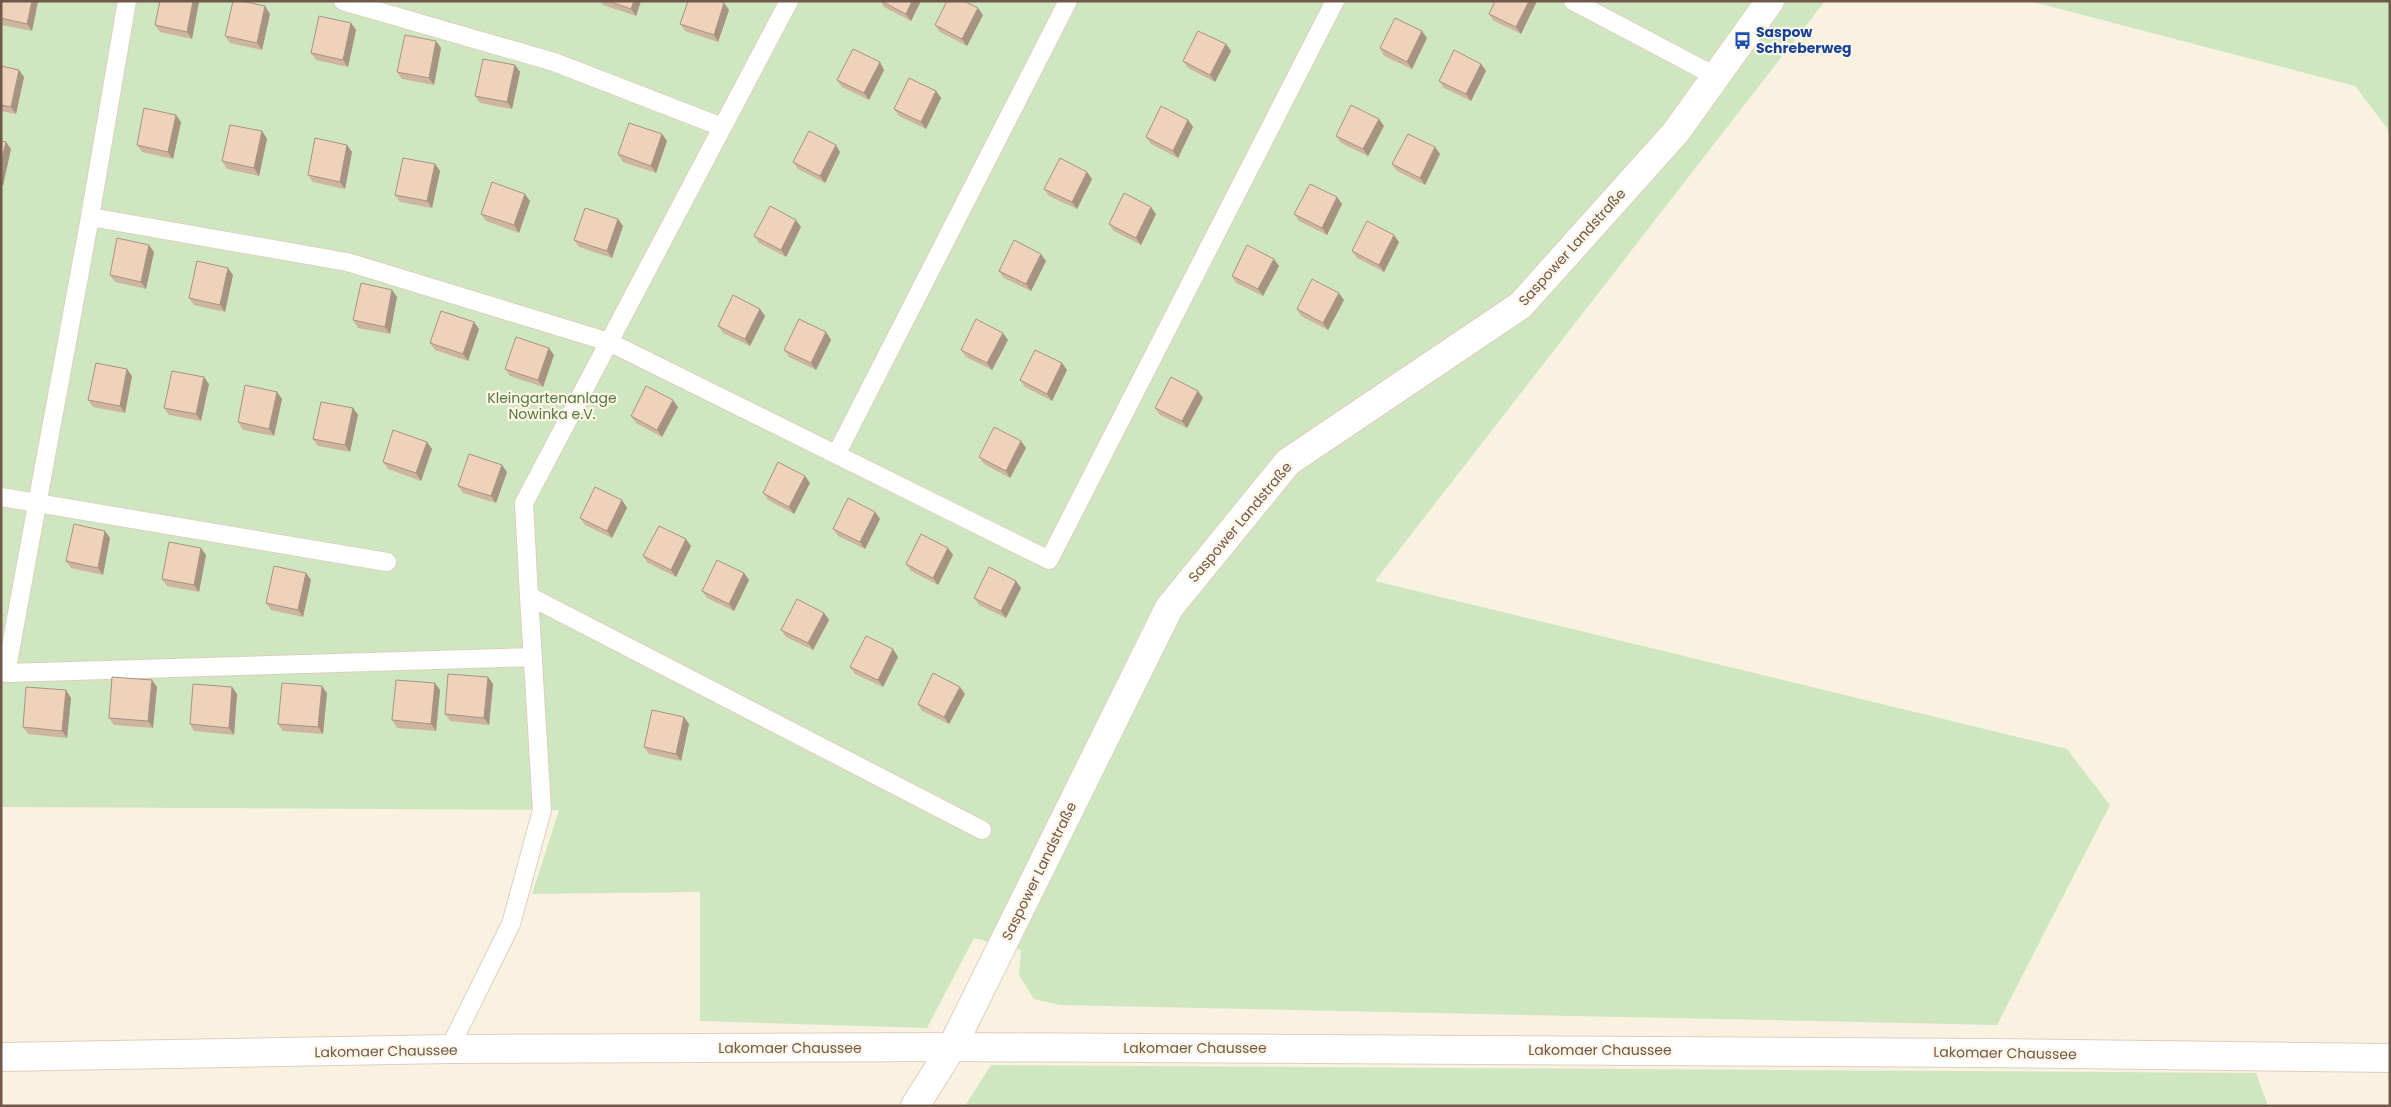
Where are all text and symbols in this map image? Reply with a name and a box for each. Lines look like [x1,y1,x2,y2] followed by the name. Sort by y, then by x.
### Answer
[1756,22,1852,58] place label: Saspow Schreberweg
[1732,30,1752,50] bus stop icon: Saspow Schreberweg
[1514,184,1630,310] street label: Saspower Landstraße
[487,388,617,424] park label: Kleingartenanlage Nowinka e.V.
[1184,457,1297,587] street label: Saspower Landstraße
[997,798,1081,944] street label: Saspower Landstraße
[718,1038,862,1058] street label: Lakomaer Chaussee
[1123,1038,1267,1058] street label: Lakomaer Chaussee
[314,1040,458,1062] street label: Lakomaer Chaussee
[1528,1040,1672,1060] street label: Lakomaer Chaussee
[1933,1042,2077,1064] street label: Lakomaer Chaussee

